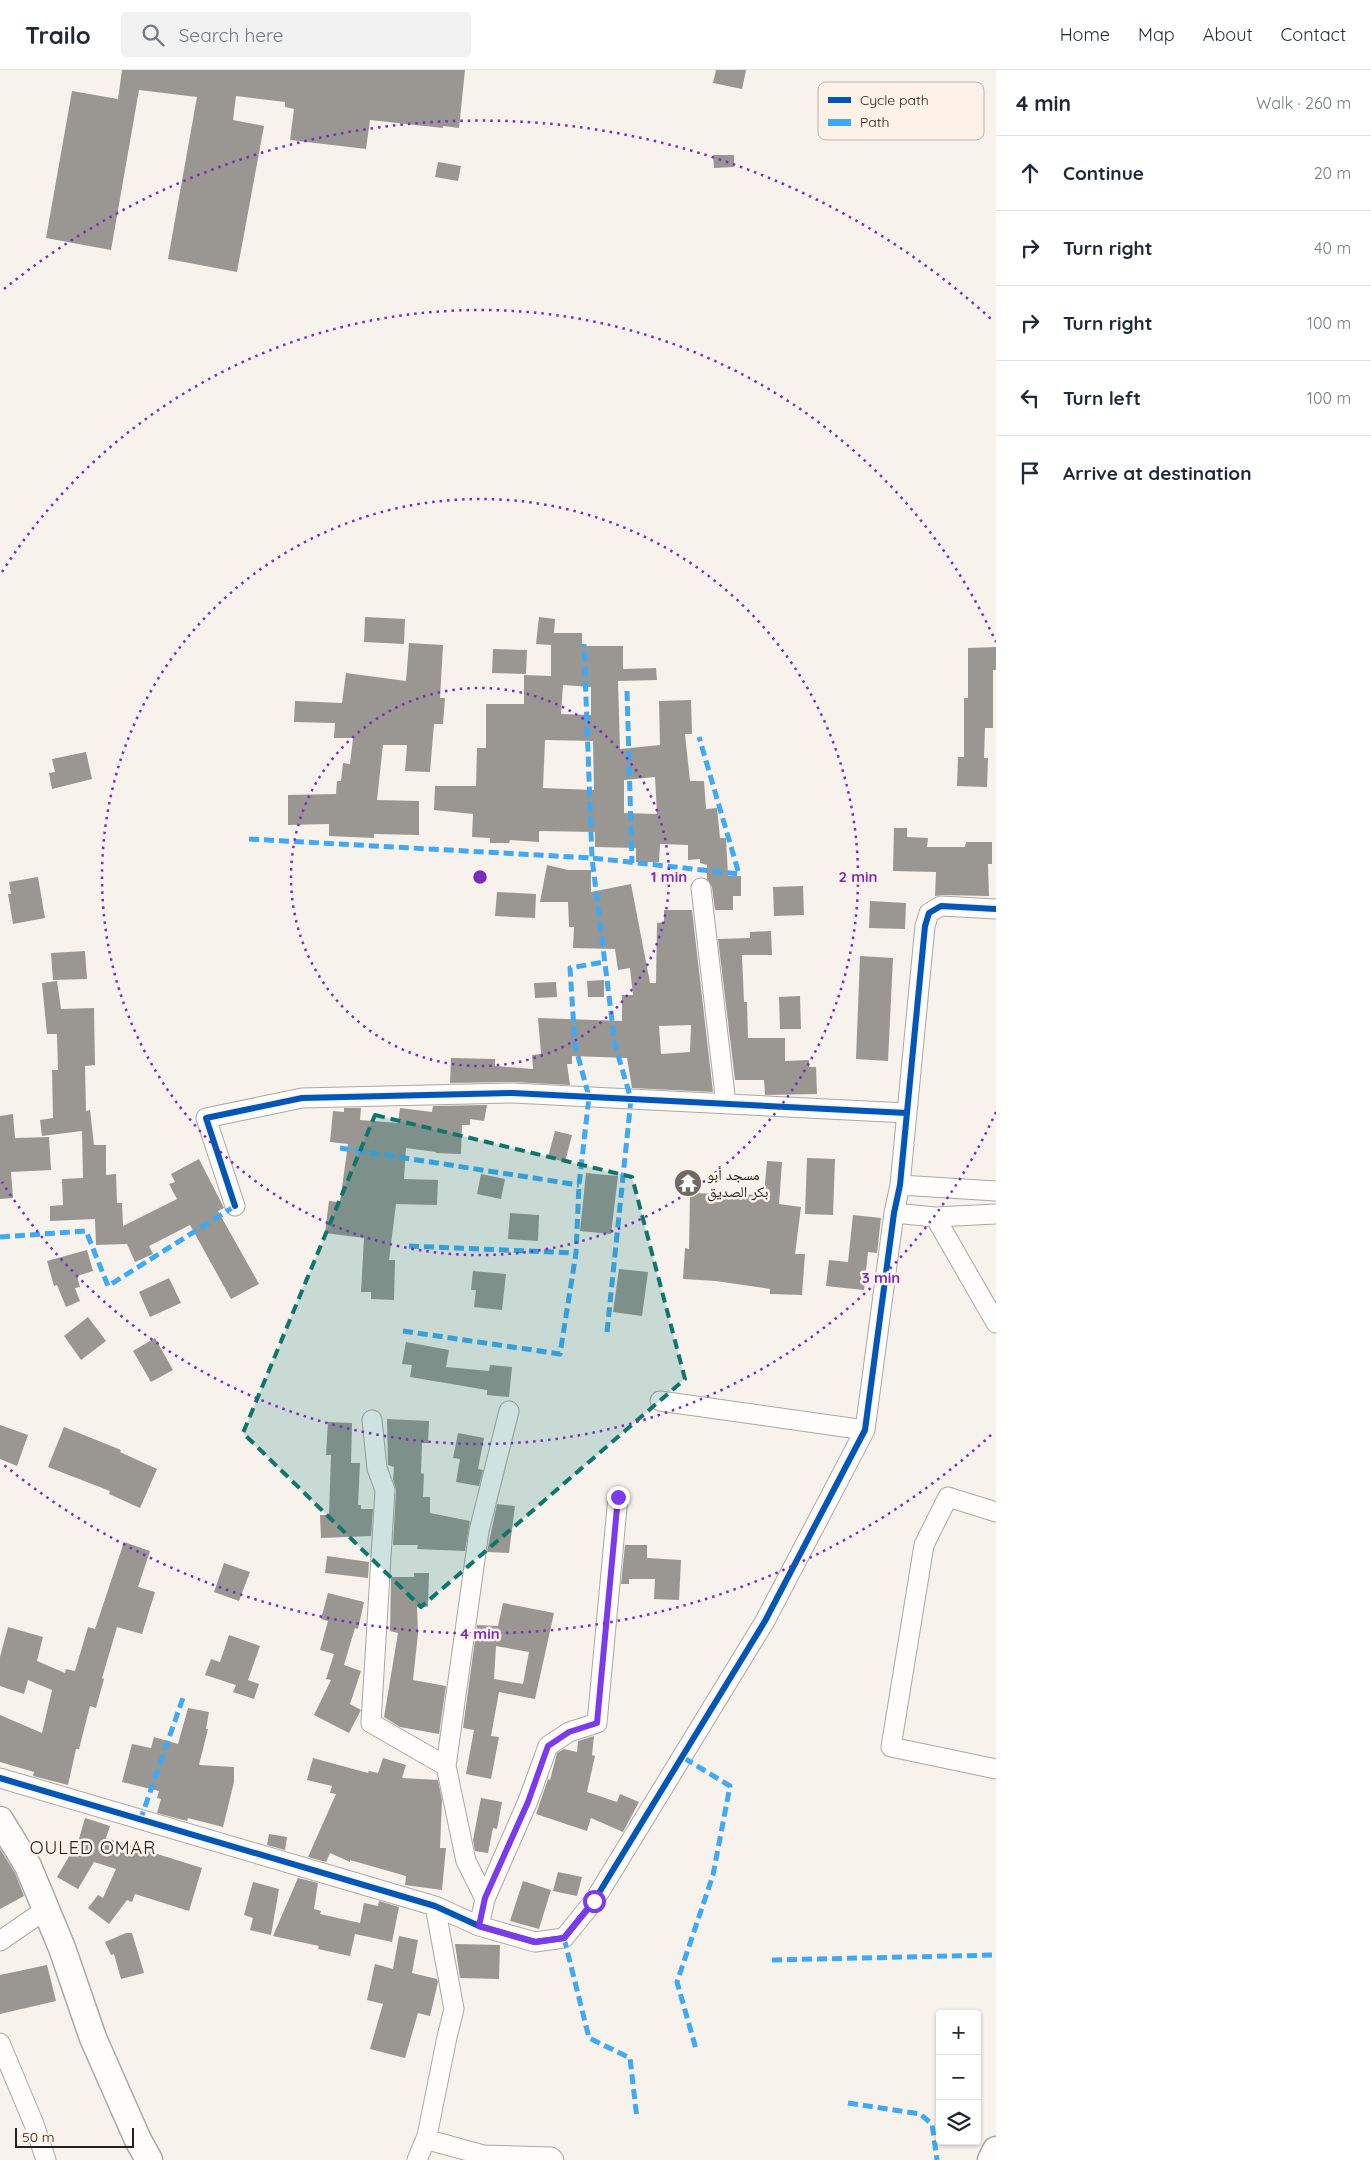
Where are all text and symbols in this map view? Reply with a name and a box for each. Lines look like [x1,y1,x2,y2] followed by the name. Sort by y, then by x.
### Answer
[121,12,471,57] search box
[25,20,91,50] text: Trailo
[139,21,167,49] icon: search
[179,23,284,47] text: Search here
[1060,23,1110,46] text: Home
[1138,23,1175,46] text: Map
[1203,23,1253,46] text: About
[1281,23,1346,46] text: Contact
[818,82,984,140] legend
[1016,90,1071,116] text: 4 min
[860,91,929,109] text: Cycle path
[1256,93,1351,113] text: Walk · 260 m
[860,113,889,131] text: Path
[1016,159,1044,187] icon: ahead
[1063,161,1144,185] text: Continue
[1314,163,1351,183] text: 20 m
[1016,234,1044,262] icon: right
[1063,236,1152,260] text: Turn right
[1314,238,1351,258] text: 40 m
[1016,309,1044,337] icon: right
[1063,311,1152,335] text: Turn right
[1307,313,1351,333] text: 100 m
[1016,384,1044,412] icon: left
[1063,386,1141,410] text: Turn left
[1307,388,1351,408] text: 100 m
[1016,459,1044,487] icon: arrive
[1063,461,1252,485] text: Arrive at destination
[651,867,687,886] text: 1 min
[838,867,878,886] text: 2 min
[471,868,489,886] centre of rings
[707,1165,768,1202] place label: مسجد أبو بكر الصديق
[673,1168,703,1198] temple icon: مسجد أبو بكر الصديق
[862,1268,900,1287] text: 3 min
[607,1486,630,1509] route end
[460,1624,500,1643] text: 4 min
[30,1836,156,1859] district label: OULED OMAR
[583,1890,606,1913] route start
[936,2010,981,2145] map controls
[936,2010,981,2055] button: +
[936,2055,981,2100] button: −
[936,2100,981,2145] button: layers
[15,2125,134,2148] scale bar
[22,2128,55,2146] text: 50 m

